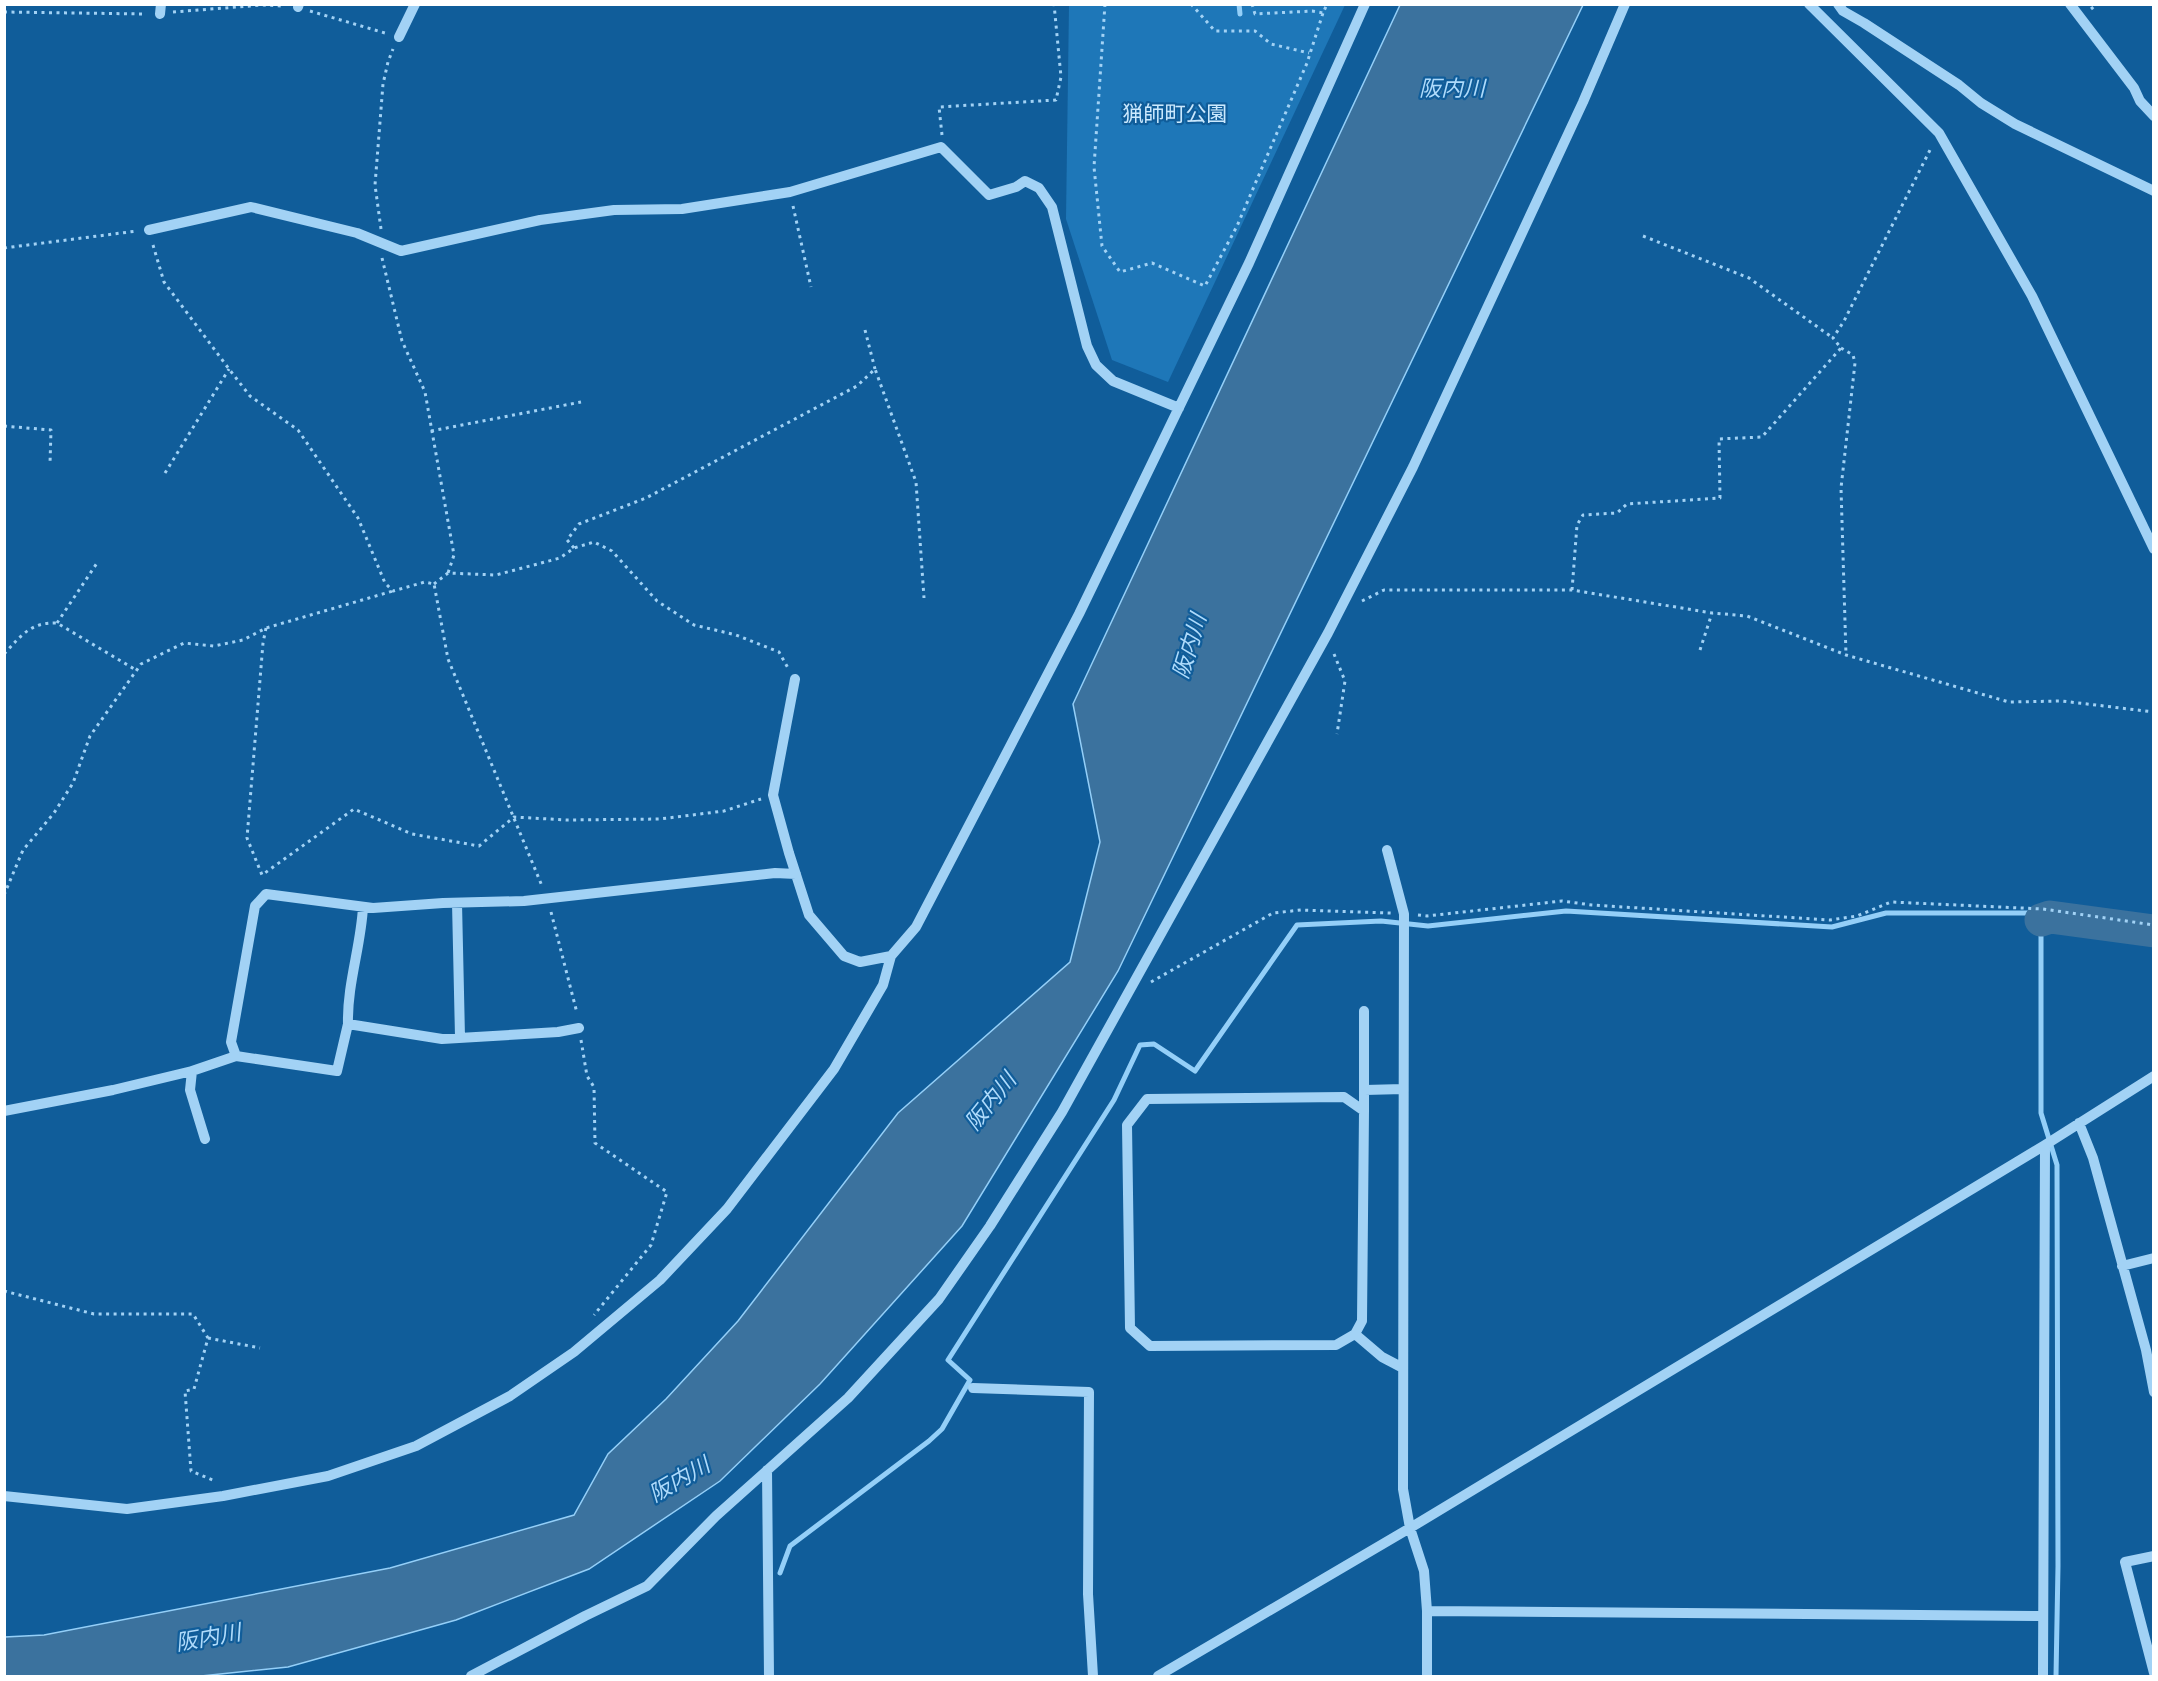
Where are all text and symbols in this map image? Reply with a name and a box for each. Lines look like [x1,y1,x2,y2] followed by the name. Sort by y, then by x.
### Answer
[1419,76,1487,101] water label: 阪内川
[1123,102,1228,126] park label: 猟師町公園
[1168,609,1212,681] water label: 阪内川
[960,1066,1022,1135] water label: 阪内川
[644,1451,716,1507] water label: 阪内川
[173,1619,245,1656] water label: 阪内川

